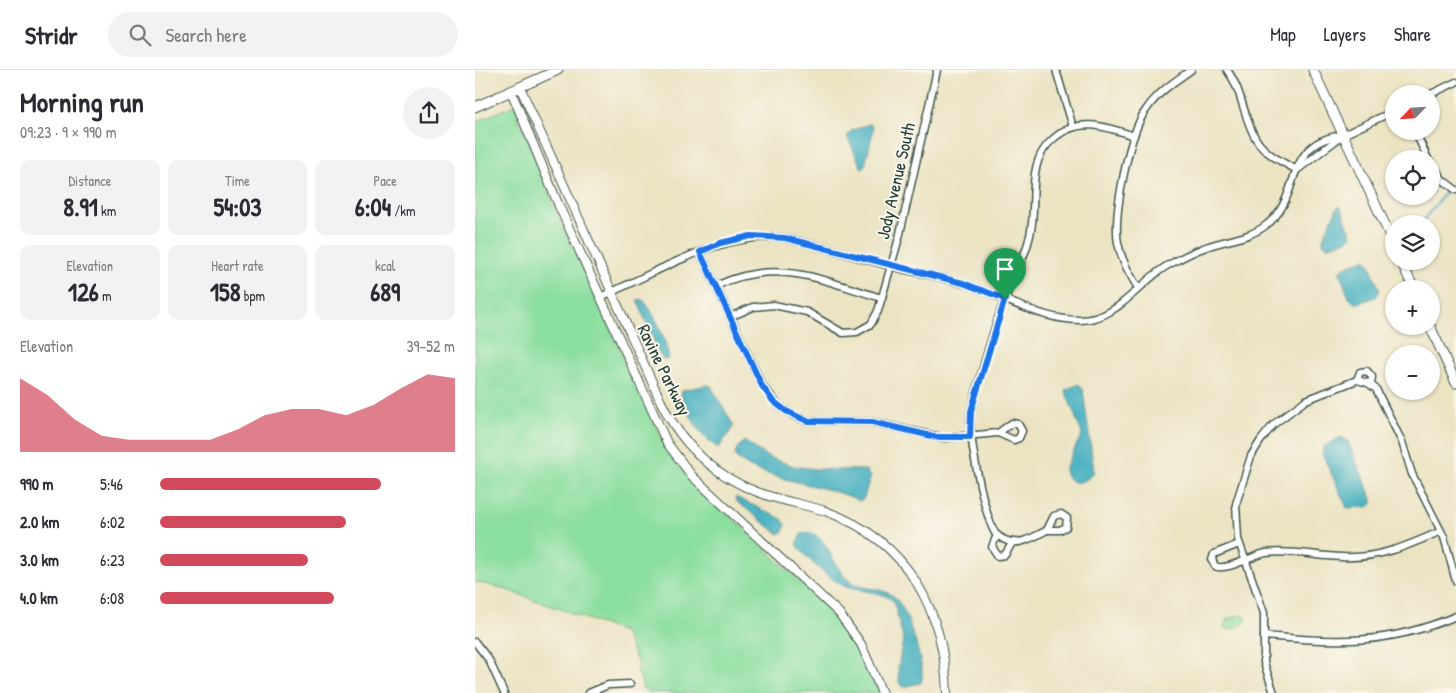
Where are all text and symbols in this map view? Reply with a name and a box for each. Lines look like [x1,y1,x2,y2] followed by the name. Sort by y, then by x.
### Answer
[108,12,458,57] search box
[25,19,78,51] text: Stridr
[126,21,154,49] icon: search
[166,22,247,48] text: Search here
[1270,22,1296,47] text: Map
[1324,22,1366,47] text: Layers
[1394,22,1431,47] text: Share
[20,83,144,121] text: Morning run
[1385,85,1440,140] north arrow
[1385,85,1440,400] map controls
[403,87,455,139] button: share
[870,120,921,242] street label: Jody Avenue South
[20,121,117,143] text: 09:23 · 9 × 990 m
[1385,150,1440,205] button: locate
[68,171,111,190] text: Distance
[225,171,250,190] text: Time
[374,171,397,190] text: Pace
[63,190,98,224] text: 8.91
[213,190,262,224] text: 54:03
[355,190,391,224] text: 6:04
[98,201,116,220] text: km
[391,201,416,220] text: /km
[1385,215,1440,270] button: layers
[984,248,1026,299] pin
[991,255,1019,283] icon: arrive
[67,256,113,275] text: Elevation
[211,256,264,275] text: Heart rate
[375,256,395,275] text: kcal
[68,275,99,309] text: 126
[210,275,240,309] text: 158
[370,275,400,309] text: 689
[1385,280,1440,335] button: +
[99,286,112,305] text: m
[240,286,265,305] text: bpm
[632,320,698,420] street label: Ravine Parkway
[20,335,73,357] text: Elevation
[406,335,455,357] text: 39–52 m
[1385,345,1440,400] button: −
[20,473,53,495] text: 990 m
[100,473,123,495] text: 5:46
[20,511,59,533] text: 2.0 km
[100,511,125,533] text: 6:02
[20,549,59,571] text: 3.0 km
[100,549,125,571] text: 6:23
[20,587,58,609] text: 4.0 km
[100,587,124,609] text: 6:08

